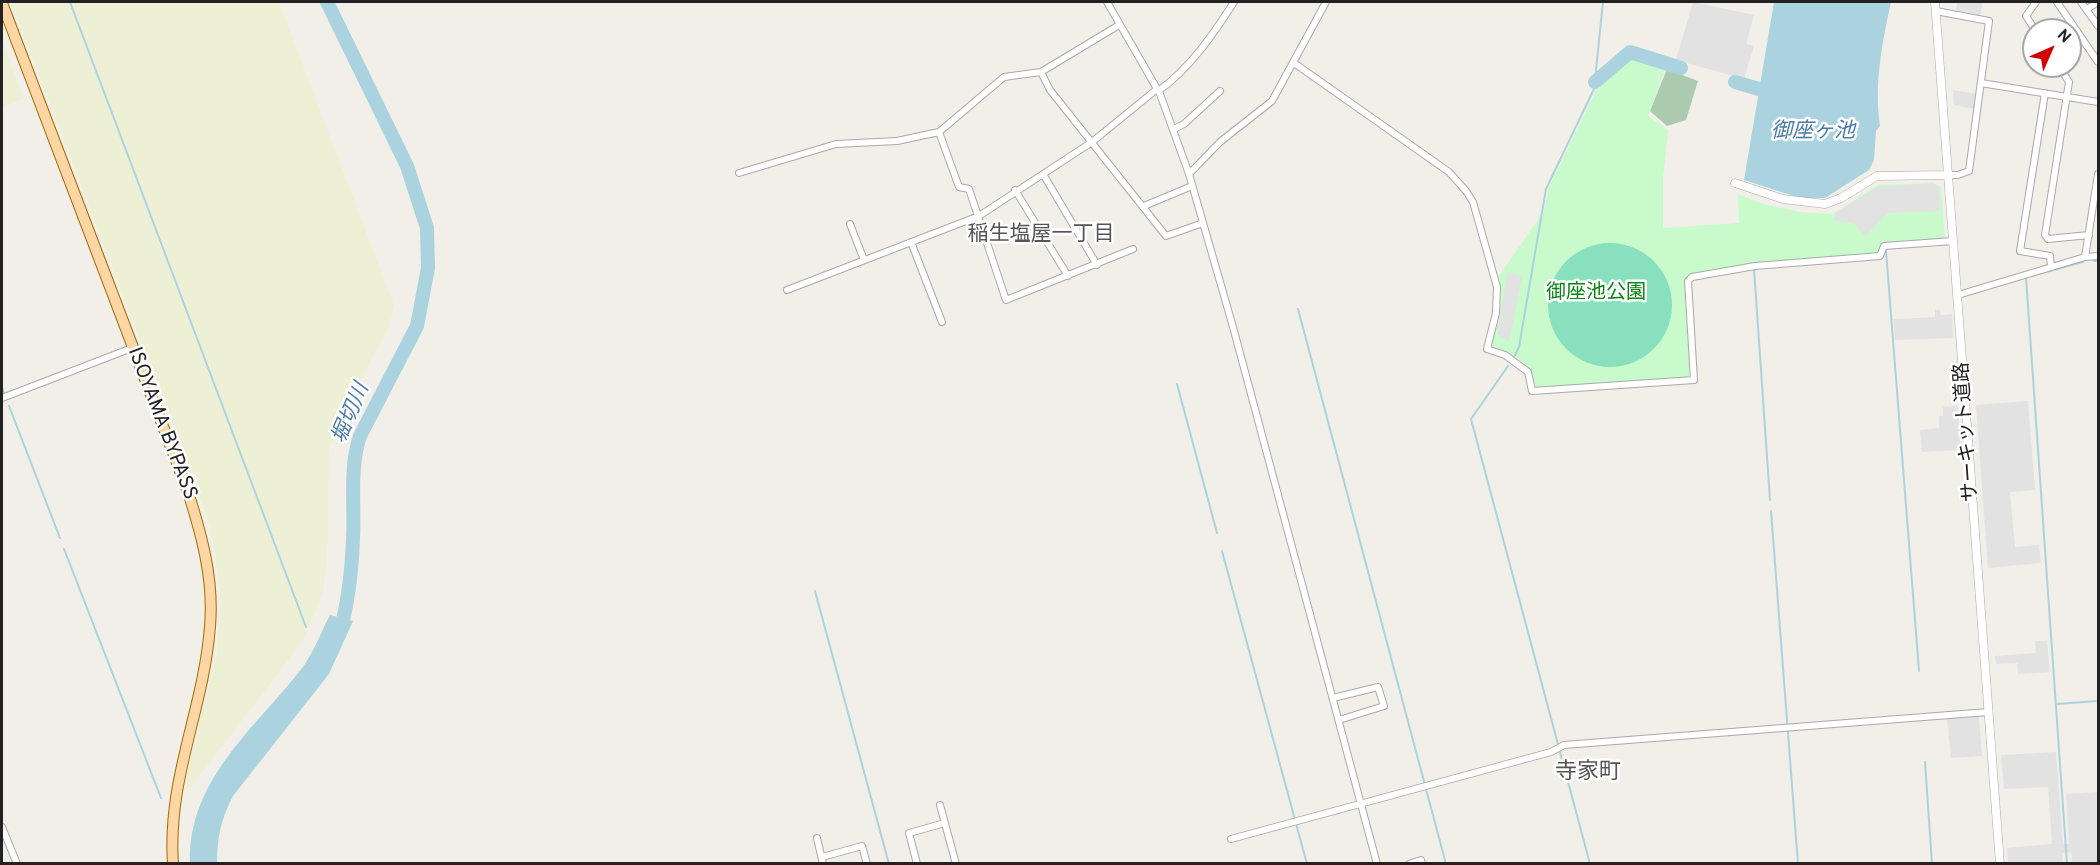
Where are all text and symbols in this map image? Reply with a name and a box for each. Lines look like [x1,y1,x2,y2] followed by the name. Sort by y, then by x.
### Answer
[2022,18,2082,78] north arrow
[2052,26,2074,48] text: N
[1771,120,1855,146] water label: 御座ヶ池
[968,223,1114,249] district label: 稲生塩屋一丁目
[1546,282,1646,306] park label: 御座池公園
[121,344,201,504] street label: ISOYAMA BYPASS
[1951,361,1985,503] street label: サーキット道路
[328,380,376,448] water label: 堀切川
[1555,761,1621,787] district label: 寺家町

